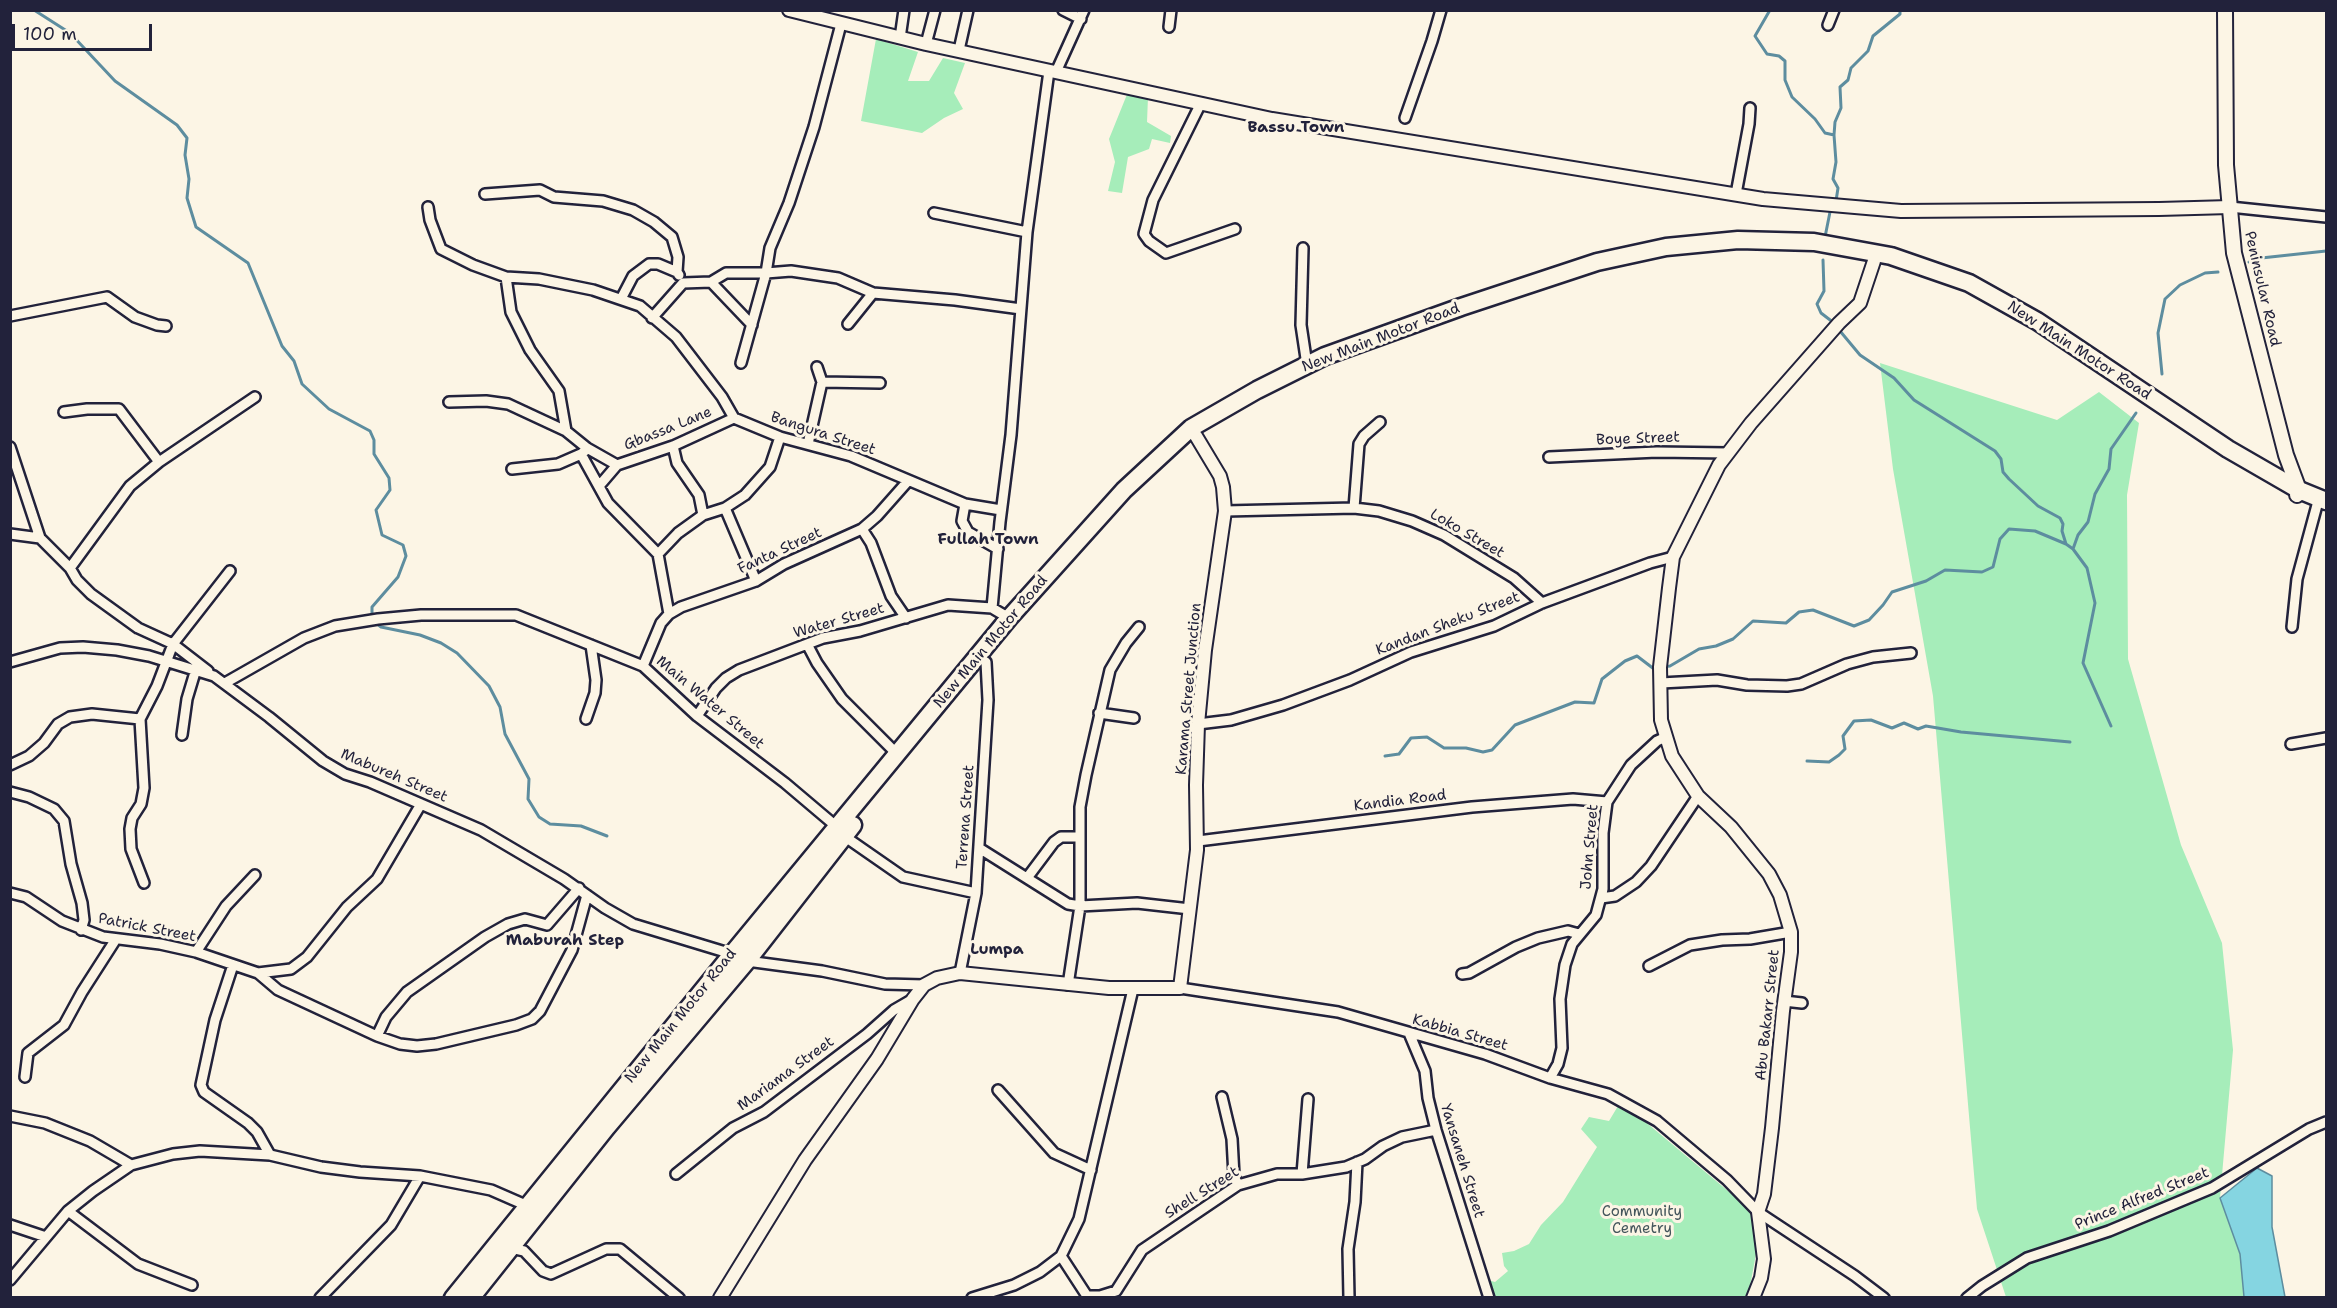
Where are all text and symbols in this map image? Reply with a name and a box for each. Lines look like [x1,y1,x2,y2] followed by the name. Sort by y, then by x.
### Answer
[15,12,154,50] scale bar
[23,22,77,46] text: 100 m
[1248,118,1344,138] district label: Bassu Town
[2240,230,2284,348] street label: Peninsular Road
[2004,298,2154,404] street label: New Main Motor Road
[1299,300,1463,376] street label: New Main Motor Road
[621,403,715,455] street label: Gbassa Lane
[768,409,878,459] street label: Bangura Street
[1596,429,1680,449] street label: Boye Street
[1427,505,1507,563] street label: Loko Street
[735,524,825,578] street label: Fanta Street
[937,530,1039,550] district label: Fullah Town
[930,572,1052,712] street label: New Main Motor Road
[1373,588,1523,660] street label: Kandan Sheku Street
[792,599,886,643] street label: Water Street
[1173,602,1205,776] street label: Karama Street Junction
[652,653,768,753] street label: Main Water Street
[338,745,450,807] street label: Mabureh Street
[953,764,979,870] street label: Terrena Street
[1353,786,1447,816] street label: Kandia Road
[1577,804,1603,890] street label: John Street
[97,910,197,946] street label: Patrick Street
[506,931,624,951] district label: Maburah Step
[970,940,1024,960] district label: Lumpa
[621,945,741,1087] street label: New Main Motor Road
[1752,949,1784,1081] street label: Abu Bakarr Street
[1410,1011,1510,1055] street label: Kabbia Street
[734,1033,838,1115] street label: Mariama Street
[1436,1102,1488,1220] street label: Yansaneh Street
[1162,1163,1242,1223] street label: Shell Street
[2072,1164,2212,1234] street label: Prince Alfred Street
[1602,1203,1682,1238] park label: Community Cemetry

